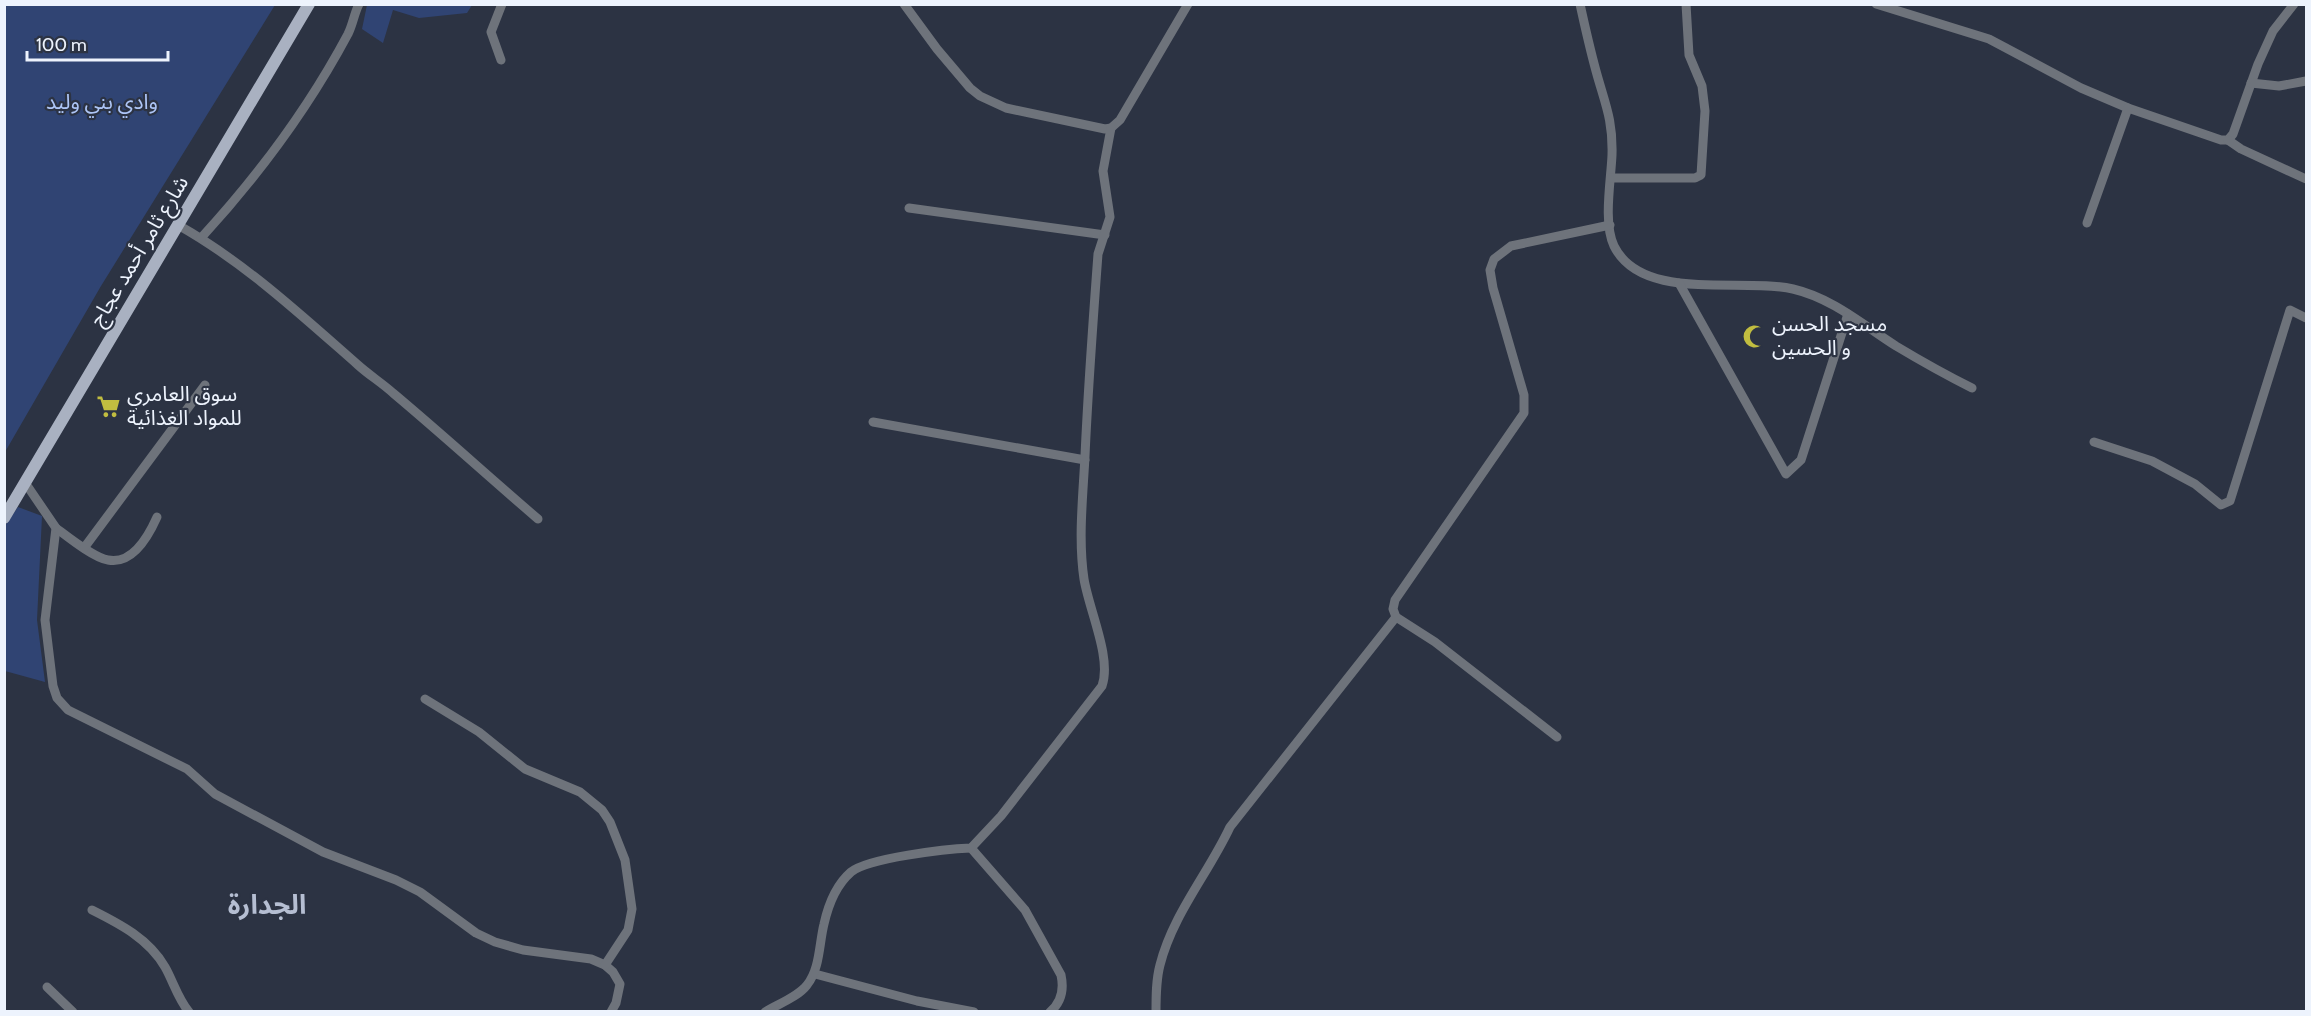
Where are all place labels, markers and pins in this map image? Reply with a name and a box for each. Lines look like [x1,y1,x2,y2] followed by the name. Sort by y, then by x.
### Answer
[1772,311,1887,360] place label: مسجد الحسن و الحسين
[1741,323,1767,349] mosque icon: مسجد الحسن و الحسين
[127,381,242,430] place label: سوق العامري للمواد الغذائية
[96,393,122,419] supermarket icon: سوق العامري للمواد الغذائية

